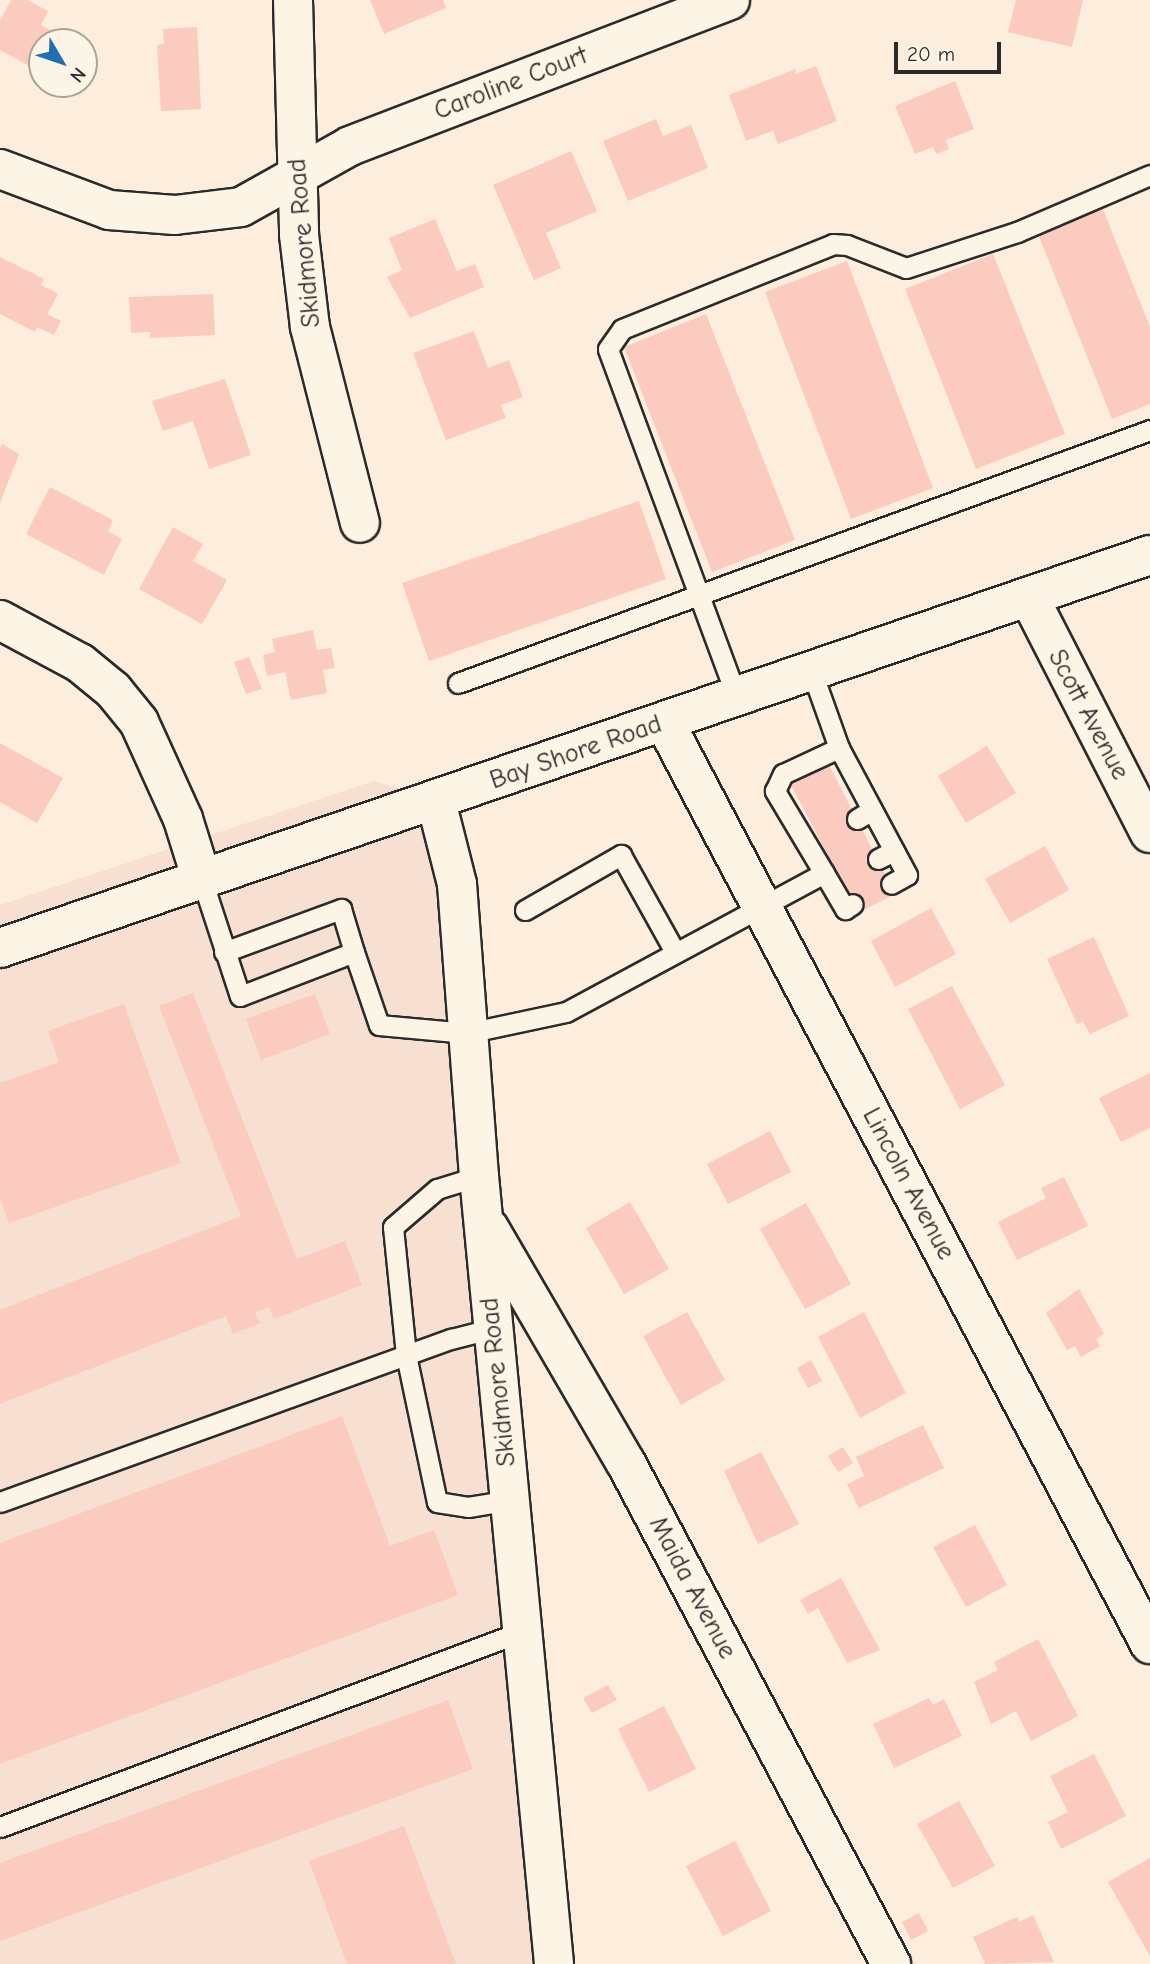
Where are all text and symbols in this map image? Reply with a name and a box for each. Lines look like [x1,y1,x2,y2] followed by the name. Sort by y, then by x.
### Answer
[28,28,98,98] north arrow
[898,28,1005,72] scale bar
[430,41,592,127] street label: Caroline Court
[907,42,955,66] text: 20 m
[65,63,90,87] text: N
[282,157,328,329] street label: Skidmore Road
[1041,644,1135,786] street label: Scott Avenue
[486,709,666,797] street label: Bay Shore Road
[855,1103,961,1265] street label: Lincoln Avenue
[475,1296,523,1468] street label: Skidmore Road
[642,1512,742,1664] street label: Maida Avenue

